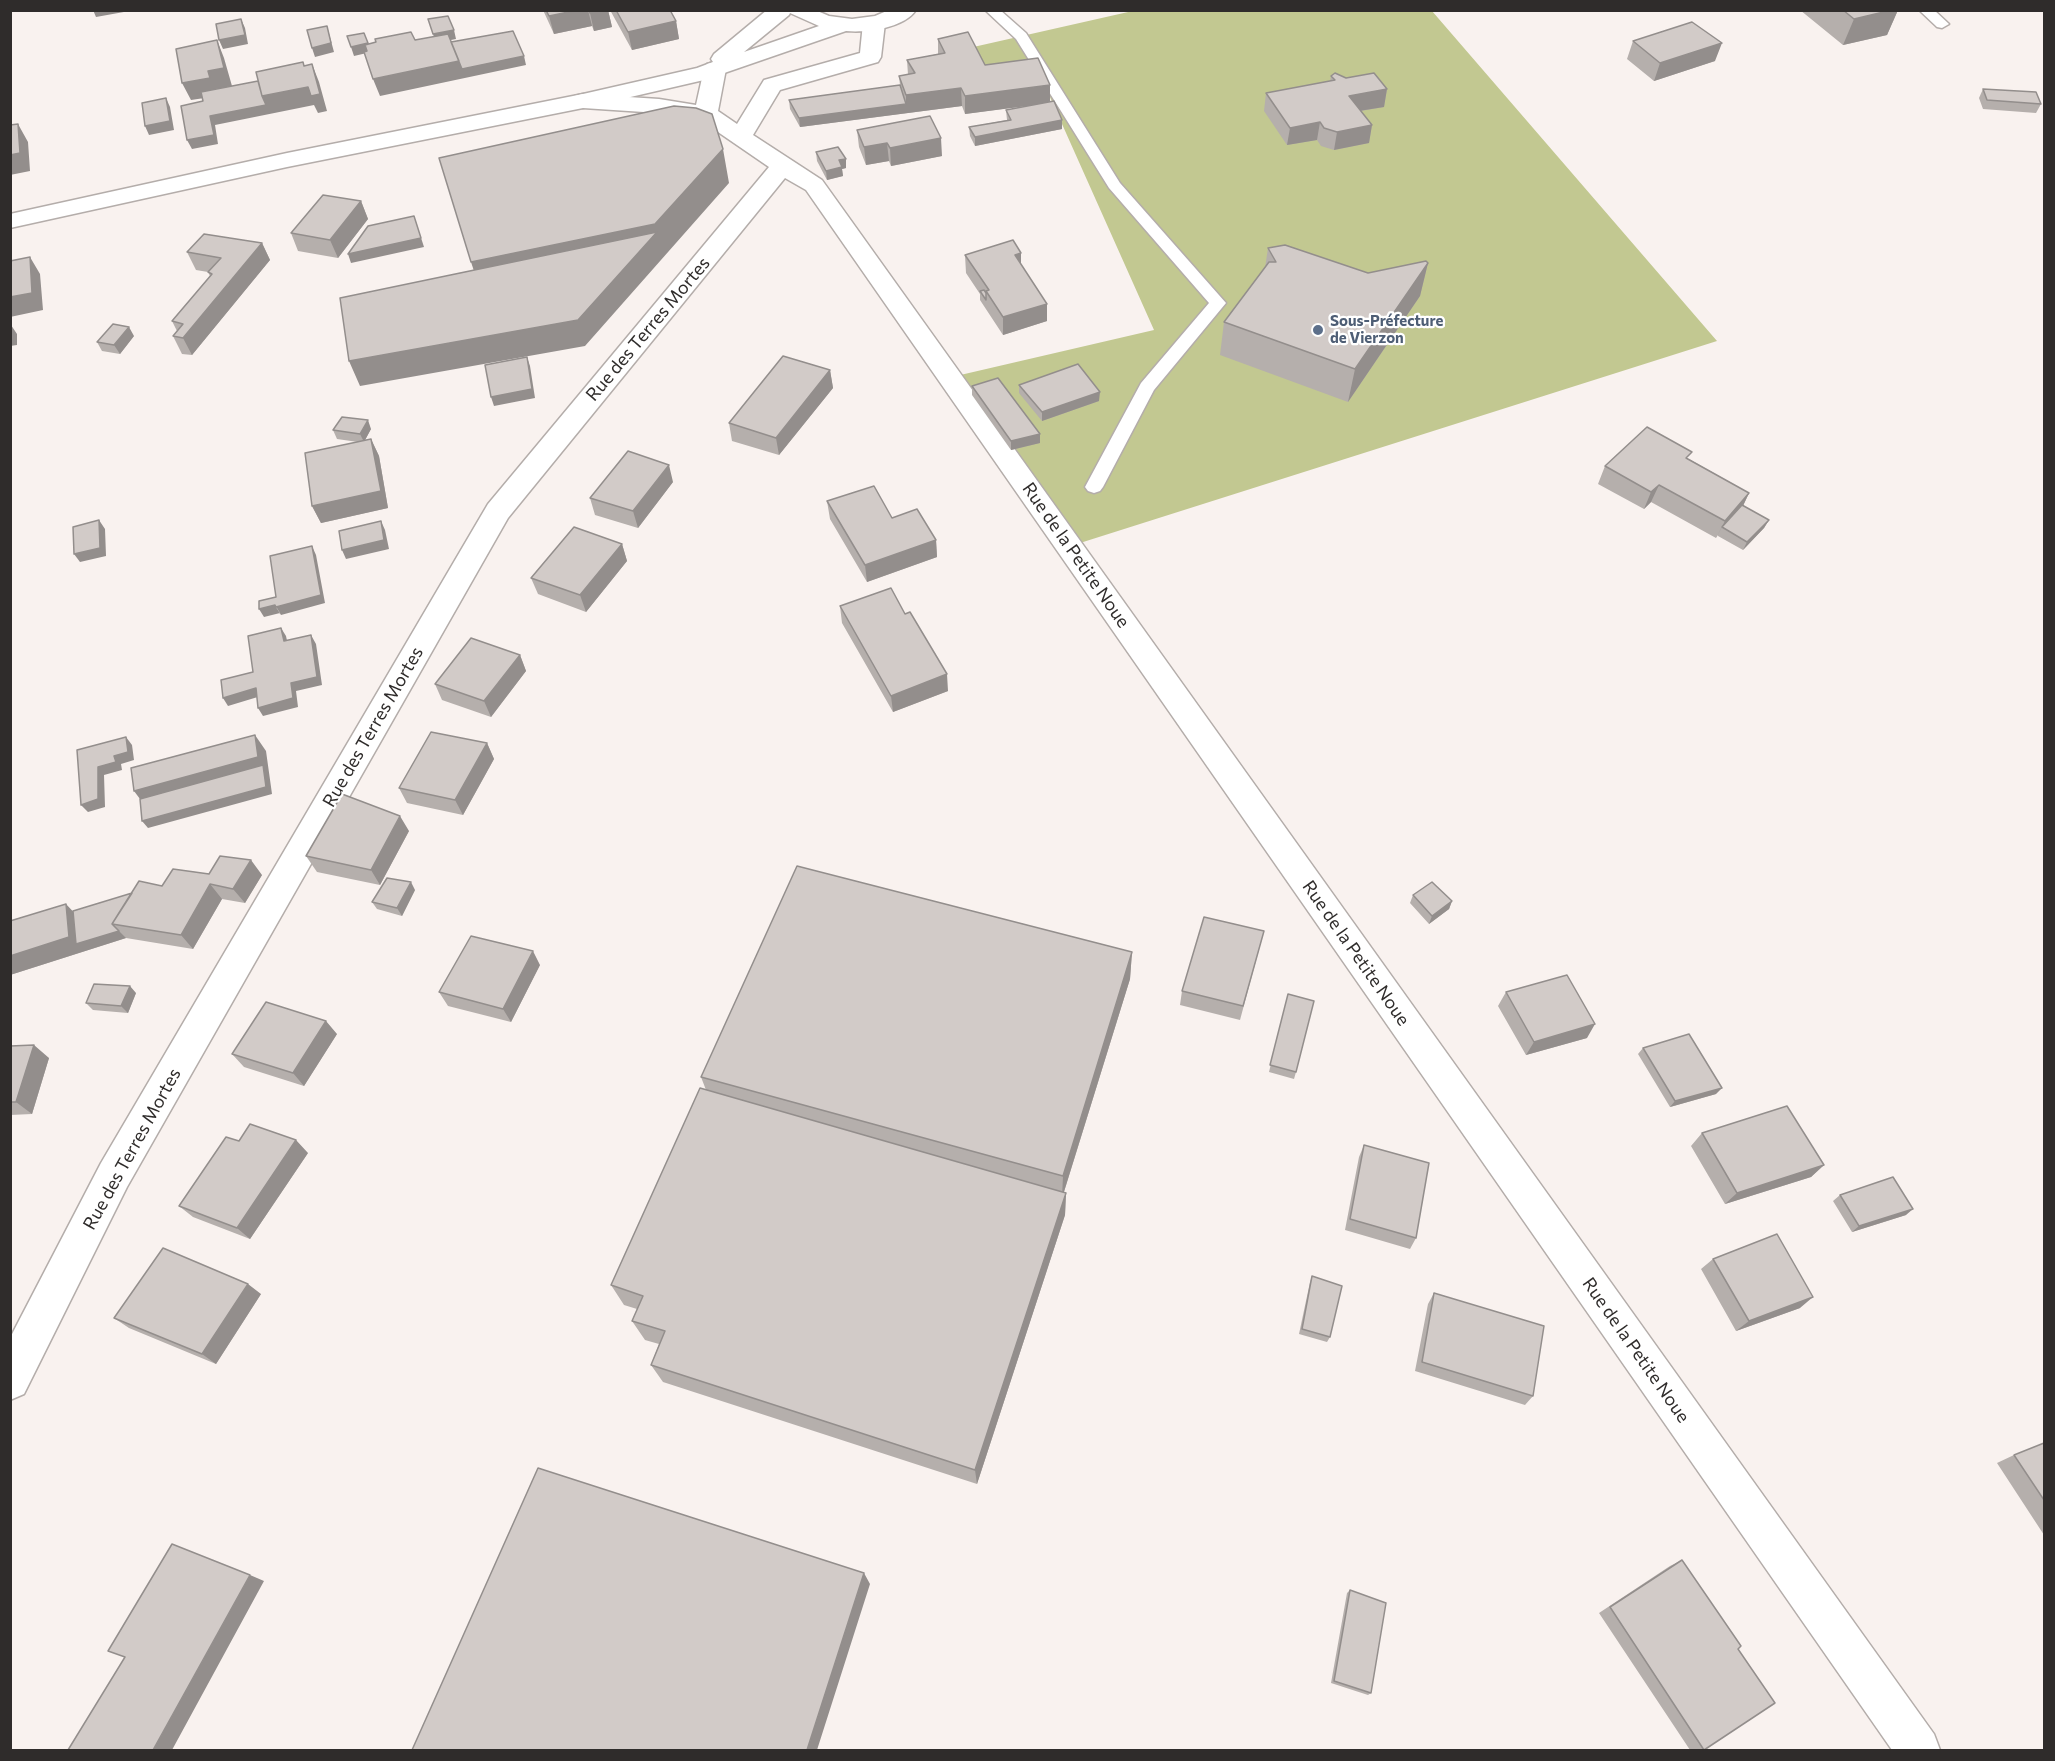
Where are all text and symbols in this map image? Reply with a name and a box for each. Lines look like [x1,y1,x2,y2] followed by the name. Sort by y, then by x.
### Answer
[581,253,715,405] street label: Rue des Terres Mortes
[1330,312,1443,347] place label: Sous-Préfecture de Vierzon
[1311,323,1325,337] marker: Sous-Préfecture de Vierzon
[1018,478,1134,632] street label: Rue de la Petite Noue
[318,643,428,811] street label: Rue des Terres Mortes
[1298,876,1414,1030] street label: Rue de la Petite Noue
[79,1064,185,1234] street label: Rue des Terres Mortes
[1578,1273,1694,1427] street label: Rue de la Petite Noue

